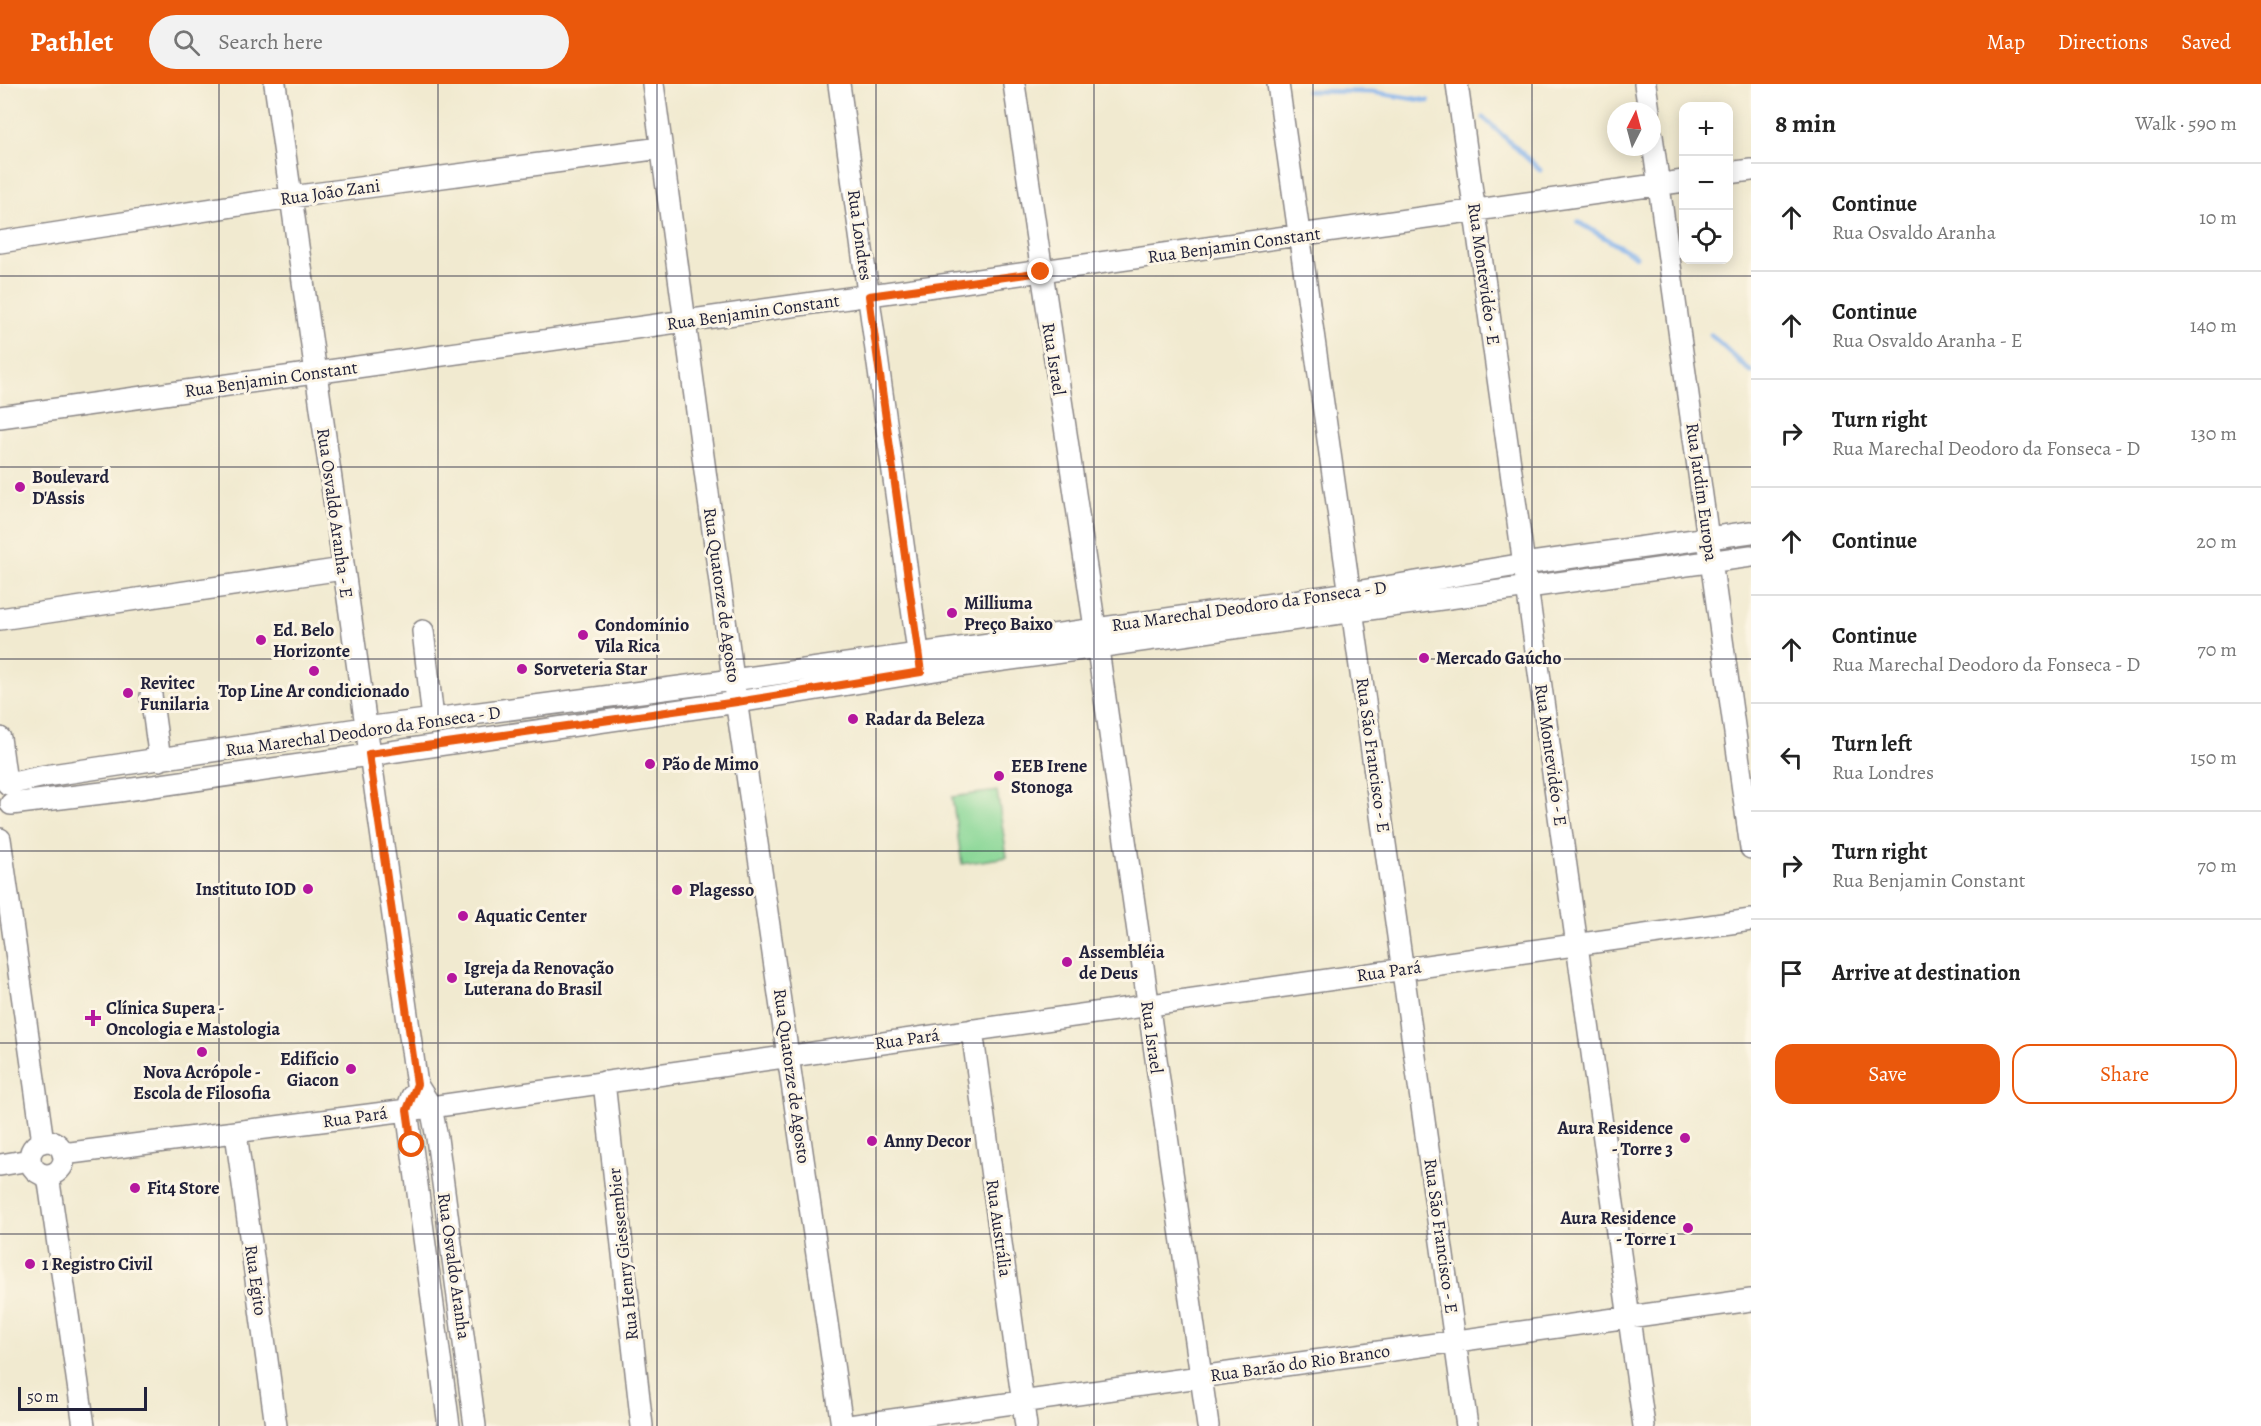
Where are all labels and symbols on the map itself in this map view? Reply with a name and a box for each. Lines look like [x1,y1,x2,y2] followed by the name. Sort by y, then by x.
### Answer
[1607,102,1661,156] north arrow
[278,173,382,211] street label: Rua João Zani
[842,188,878,282] street label: Rua Londres
[1462,201,1506,347] street label: Rua Montevidéo - E
[1146,221,1322,269] street label: Rua Benjamin Constant
[1027,258,1053,284] route end
[665,288,841,336] street label: Rua Benjamin Constant
[1036,321,1072,398] street label: Rua Israel
[183,355,359,403] street label: Rua Benjamin Constant
[1680,421,1724,563] street label: Rua Jardim Europa
[311,426,359,600] street label: Rua Osvaldo Aranha - E
[32,465,109,510] place label: Boulevard D'Assis
[13,480,27,494] marker: Boulevard D'Assis
[698,506,746,684] street label: Rua Quatorze de Agosto
[1110,575,1388,637] street label: Rua Marechal Deodoro da Fonseca - D
[964,591,1053,636] place label: Milliuma Preço Baixo
[945,606,959,620] marker: Milliuma Preço Baixo
[594,613,689,658] place label: Condomínio Vila Rica
[273,618,350,663] place label: Ed. Belo Horizonte
[576,628,590,642] marker: Condomínio Vila Rica
[254,633,268,647] marker: Ed. Belo Horizonte
[1436,646,1562,670] place label: Mercado Gaúcho
[1417,651,1431,665] marker: Mercado Gaúcho
[534,657,648,681] place label: Sorveteria Star
[515,662,529,676] marker: Sorveteria Star
[307,664,321,678] marker: Top Line Ar condicionado
[140,671,210,716] place label: Revitec Funilaria
[1350,676,1396,834] street label: Rua São Francisco - E
[218,679,410,703] place label: Top Line Ar condicionado
[1529,682,1573,828] street label: Rua Montevidéo - E
[121,686,135,700] marker: Revitec Funilaria
[224,700,502,762] street label: Rua Marechal Deodoro da Fonseca - D
[865,707,985,731] place label: Radar da Beleza
[846,712,860,726] marker: Radar da Beleza
[662,752,759,776] place label: Pão de Mimo
[1011,754,1087,799] place label: EEB Irene Stonoga
[643,757,657,771] marker: Pão de Mimo
[992,769,1006,783] marker: EEB Irene Stonoga
[195,877,296,901] place label: Instituto IOD
[689,878,754,902] place label: Plagesso
[301,882,315,896] marker: Instituto IOD
[670,883,684,897] marker: Plagesso
[474,904,587,928] place label: Aquatic Center
[456,909,470,923] marker: Aquatic Center
[1078,940,1165,985] place label: Assembléia de Deus
[1355,954,1424,987] street label: Rua Pará
[1060,955,1074,969] marker: Assembléia de Deus
[464,956,614,1001] place label: Igreja da Renovação Luterana do Brasil
[445,971,459,985] marker: Igreja da Renovação Luterana do Brasil
[768,987,816,1165] street label: Rua Quatorze de Agosto
[106,996,280,1041] place label: Clínica Supera - Oncologia e Mastologia
[1135,999,1169,1075] street label: Rua Israel
[84,1009,102,1027] marker: Clínica Supera - Oncologia e Mastologia
[873,1022,942,1055] street label: Rua Pará
[195,1045,209,1059] marker: Nova Acrópole - Escola de Filosofia
[280,1047,339,1092] place label: Edifício Giacon
[133,1060,271,1105] place label: Nova Acrópole - Escola de Filosofia
[344,1062,358,1076] marker: Edifício Giacon
[321,1100,390,1133] street label: Rua Pará
[1556,1116,1673,1161] place label: Aura Residence - Torre 3
[883,1129,972,1153] place label: Anny Decor
[398,1131,424,1157] route start
[1678,1131,1692,1145] marker: Aura Residence - Torre 3
[865,1134,879,1148] marker: Anny Decor
[1418,1157,1464,1315] street label: Rua São Francisco - E
[602,1166,644,1342] street label: Rua Henry Giessembier
[147,1176,220,1200] place label: Fit4 Store
[980,1178,1018,1279] street label: Rua Austrália
[128,1181,142,1195] marker: Fit4 Store
[432,1191,476,1341] street label: Rua Osvaldo Aranha
[1559,1206,1677,1251] place label: Aura Residence - Torre 1
[1681,1221,1695,1235] marker: Aura Residence - Torre 1
[239,1243,273,1317] street label: Rua Egito
[42,1252,153,1276] place label: 1 Registro Civil
[23,1257,37,1271] marker: 1 Registro Civil
[1209,1338,1392,1388] street label: Rua Barão do Rio Branco
[18,1384,147,1412] scale bar

